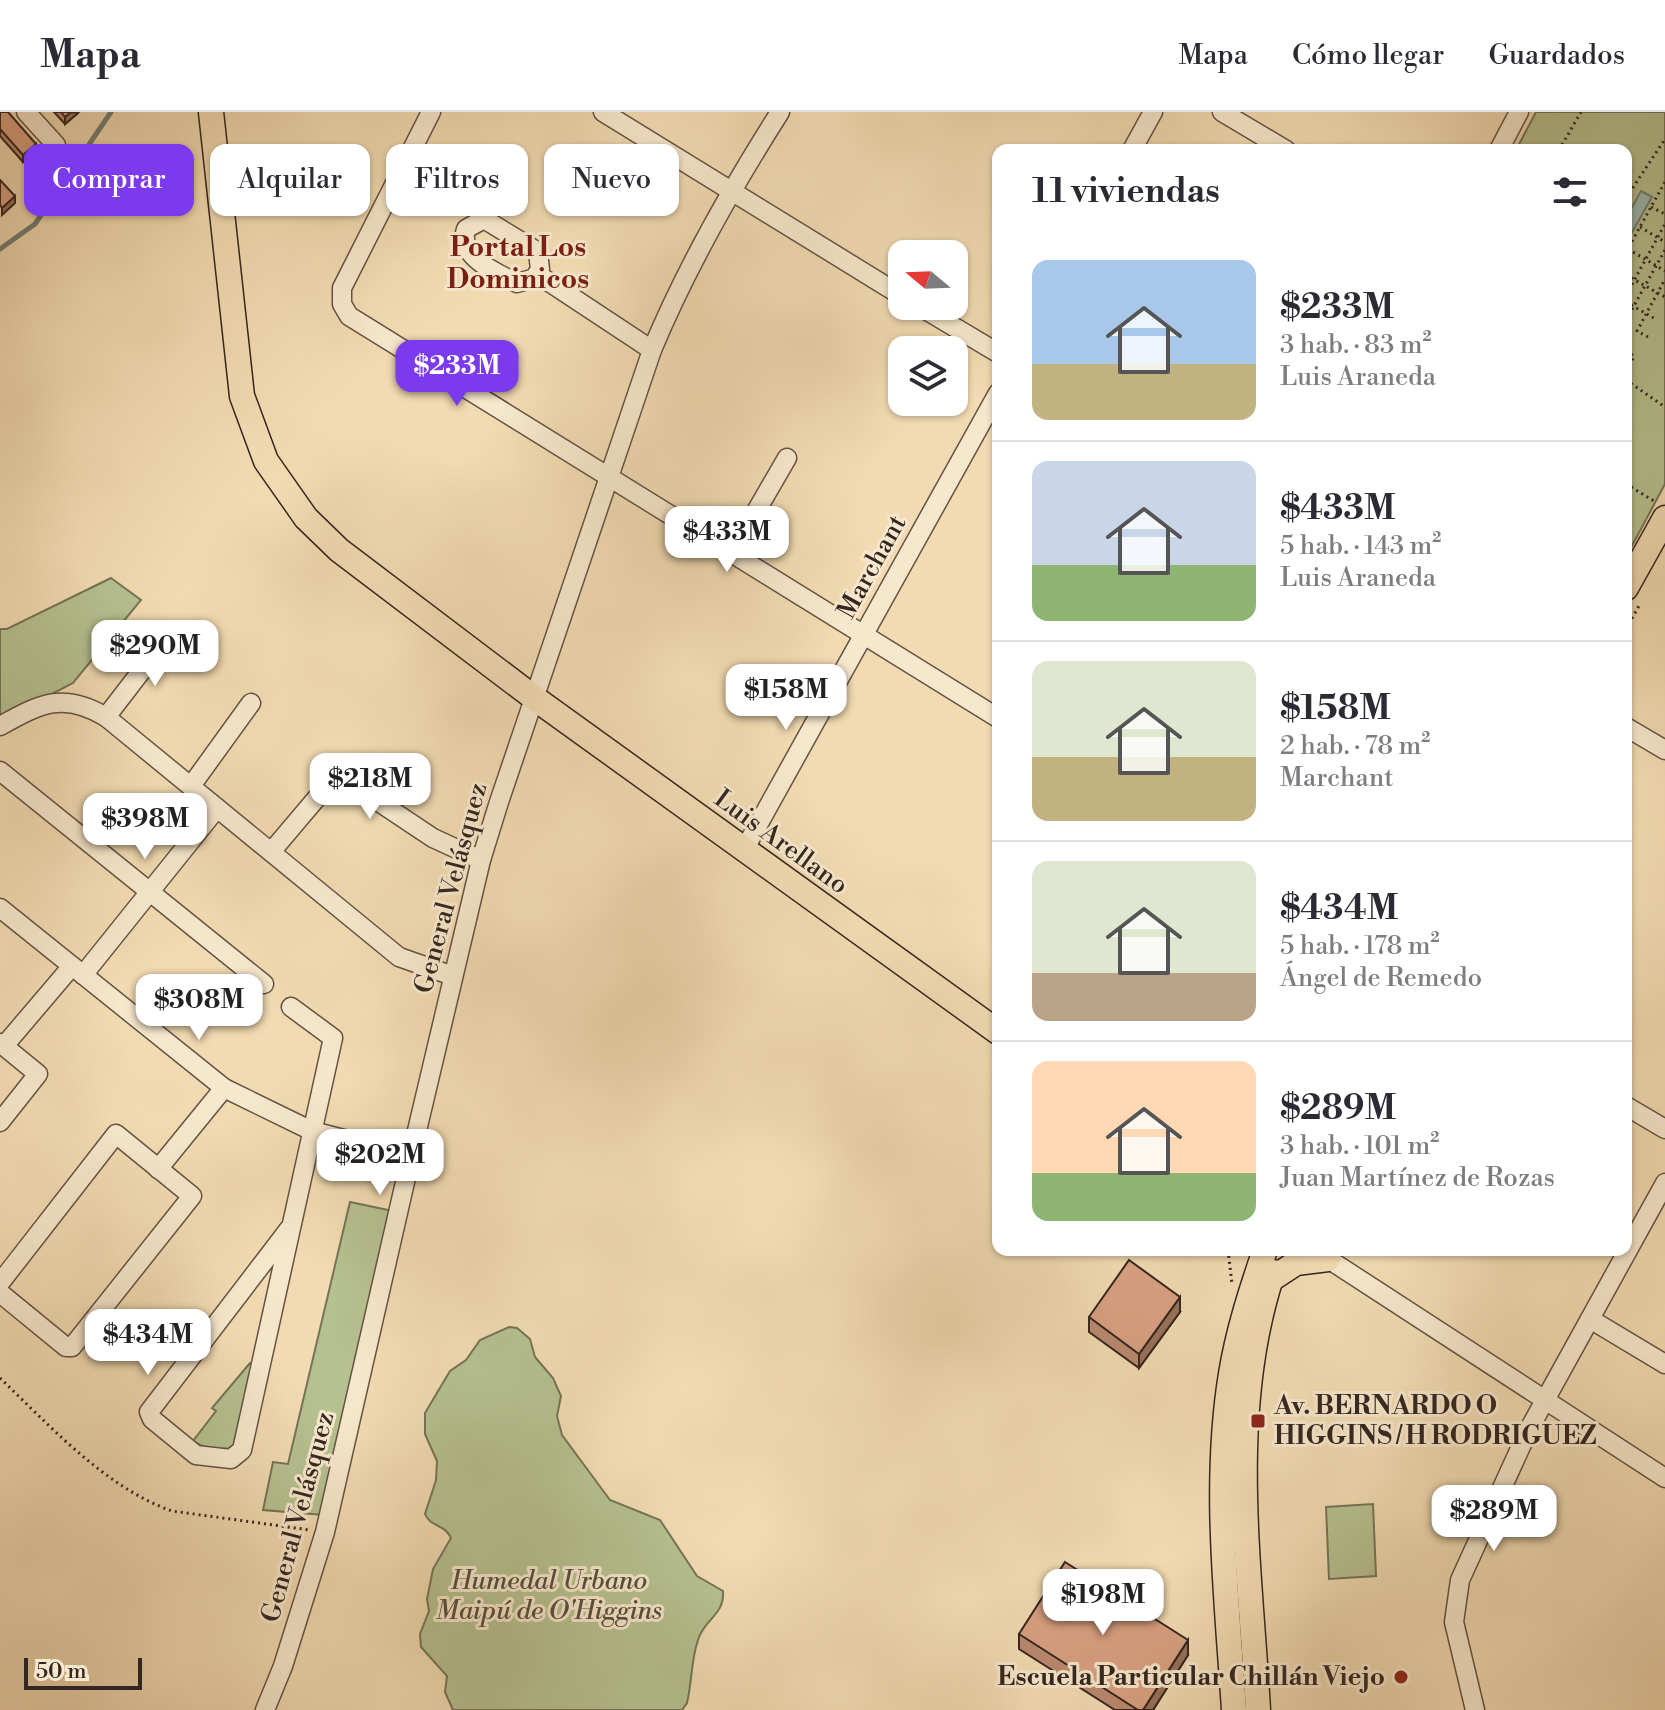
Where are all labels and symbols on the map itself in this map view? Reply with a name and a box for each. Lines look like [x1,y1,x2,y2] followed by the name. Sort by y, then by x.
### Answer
[447,230,589,297] district label: Portal Los Dominicos
[888,240,968,320] north arrow
[401,340,513,408] pin: $233M
[671,506,783,574] pin: $433M
[831,510,913,624] street label: Marchant
[99,620,211,688] pin: $290M
[730,664,842,732] pin: $158M
[314,753,426,821] pin: $218M
[408,779,494,997] street label: General Velásquez
[708,783,854,901] street label: Luis Arellano
[89,793,201,861] pin: $398M
[143,974,255,1042] pin: $308M
[324,1129,436,1197] pin: $202M
[92,1309,204,1377] pin: $434M
[1273,1390,1597,1452] place label: Av. BERNARDO O HIGGINS / H RODRIGUEZ
[255,1408,341,1626] street label: General Velásquez
[1249,1412,1267,1430] marker: Av. BERNARDO O HIGGINS / H RODRIGUEZ
[1438,1485,1550,1553] pin: $289M
[436,1565,662,1627] park label: Humedal Urbano Maipú de O'Higgins
[1047,1569,1159,1637] pin: $198M
[24,1654,142,1690] scale bar
[997,1661,1385,1693] place label: Escuela Particular Chillán Viejo
[1392,1668,1410,1686] marker: Escuela Particular Chillán Viejo

